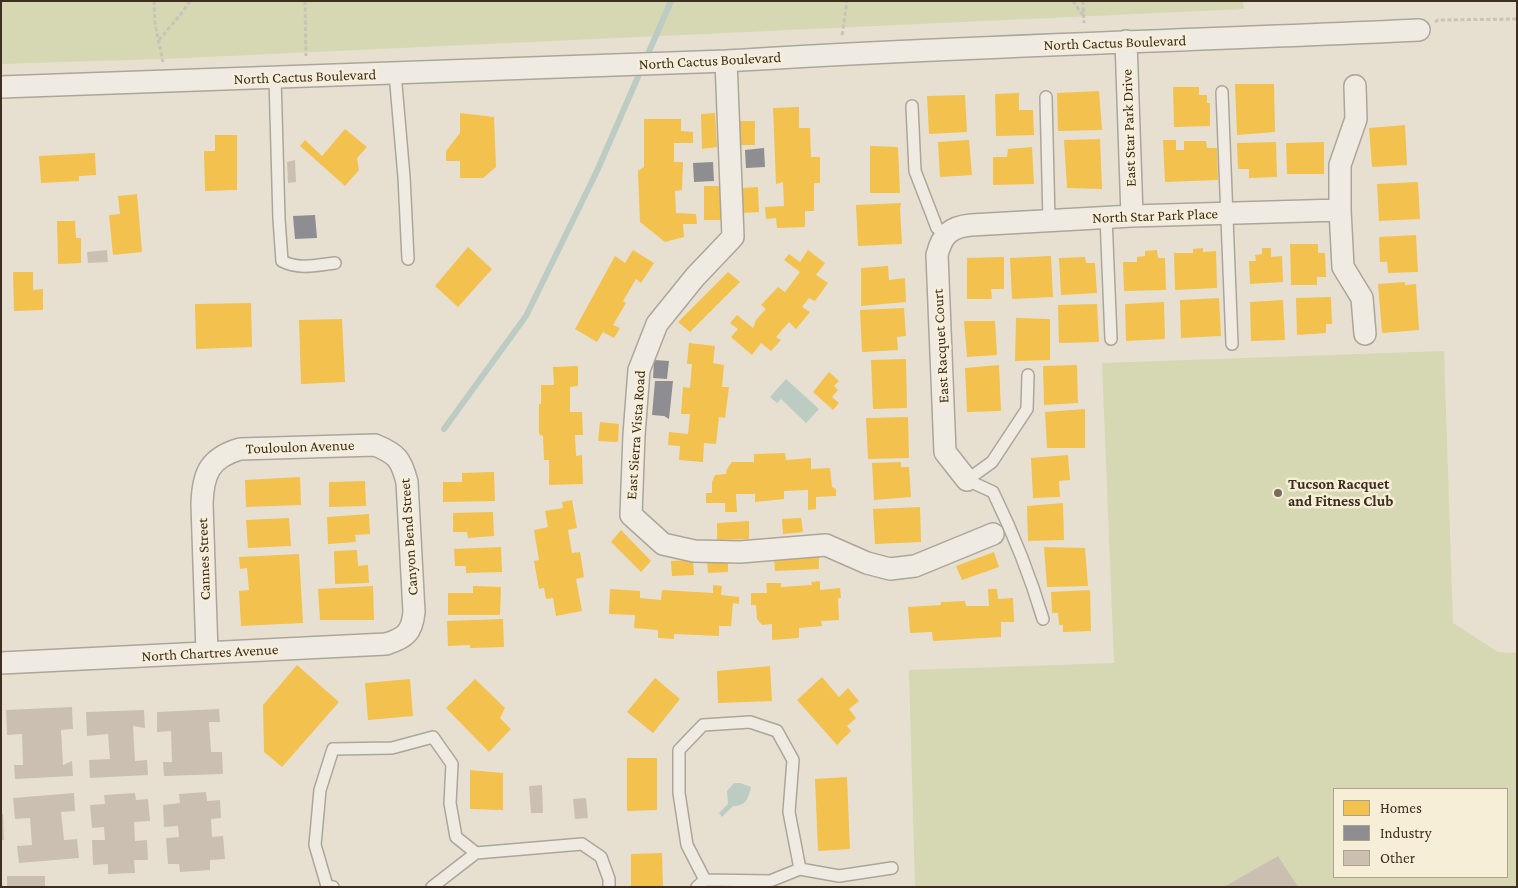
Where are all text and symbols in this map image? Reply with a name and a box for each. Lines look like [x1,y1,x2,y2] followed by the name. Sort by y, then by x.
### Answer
[1043,32,1187,54] street label: North Cactus Boulevard
[638,48,782,74] street label: North Cactus Boulevard
[233,66,377,88] street label: North Cactus Boulevard
[1118,69,1140,187] street label: East Star Park Drive
[1092,205,1218,227] street label: North Star Park Place
[929,288,953,404] street label: East Racquet Court
[623,370,649,500] street label: East Sierra Vista Road
[245,436,355,458] street label: Touloulon Avenue
[1288,475,1393,510] place label: Tucson Racquet and Fitness Club
[396,478,422,596] street label: Canyon Bend Street
[1272,487,1284,499] marker: Tucson Racquet and Fitness Club
[194,518,214,600] street label: Cannes Street
[141,640,279,666] street label: North Chartres Avenue
[1333,788,1508,878] legend
[1380,800,1422,816] text: Homes
[1380,825,1432,841] text: Industry
[1380,850,1415,866] text: Other

